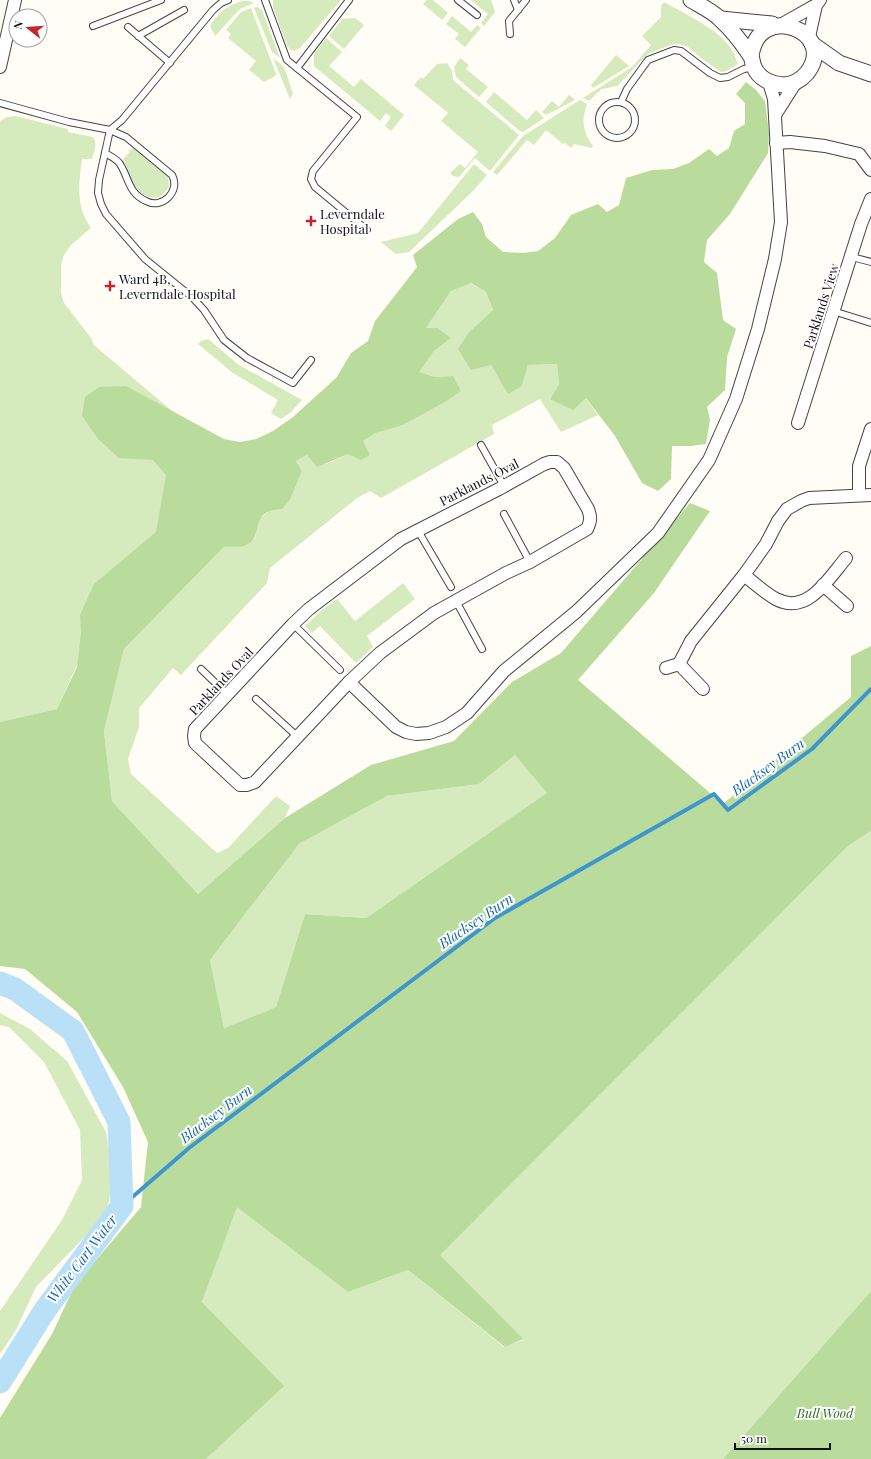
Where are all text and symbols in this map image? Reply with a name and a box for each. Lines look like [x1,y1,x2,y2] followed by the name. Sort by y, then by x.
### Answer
[8,8,48,48] north arrow
[10,19,26,31] text: N
[320,205,385,237] place label: Leverndale Hospital
[305,215,317,227] marker: Leverndale Hospital
[799,261,842,351] street label: Parklands View
[118,270,236,302] place label: Ward 4B, Leverndale Hospital
[104,280,116,292] marker: Ward 4B, Leverndale Hospital
[436,454,522,509] street label: Parklands Oval
[185,643,257,718] street label: Parklands Oval
[727,734,808,800] water label: Blacksey Burn
[434,889,517,953] water label: Blacksey Burn
[175,1080,256,1148] water label: Blacksey Burn
[42,1210,122,1307] water label: White Cart Water
[796,1404,854,1421] park label: Bull Wood
[735,1425,830,1451] scale bar
[741,1430,767,1446] text: 50 m

